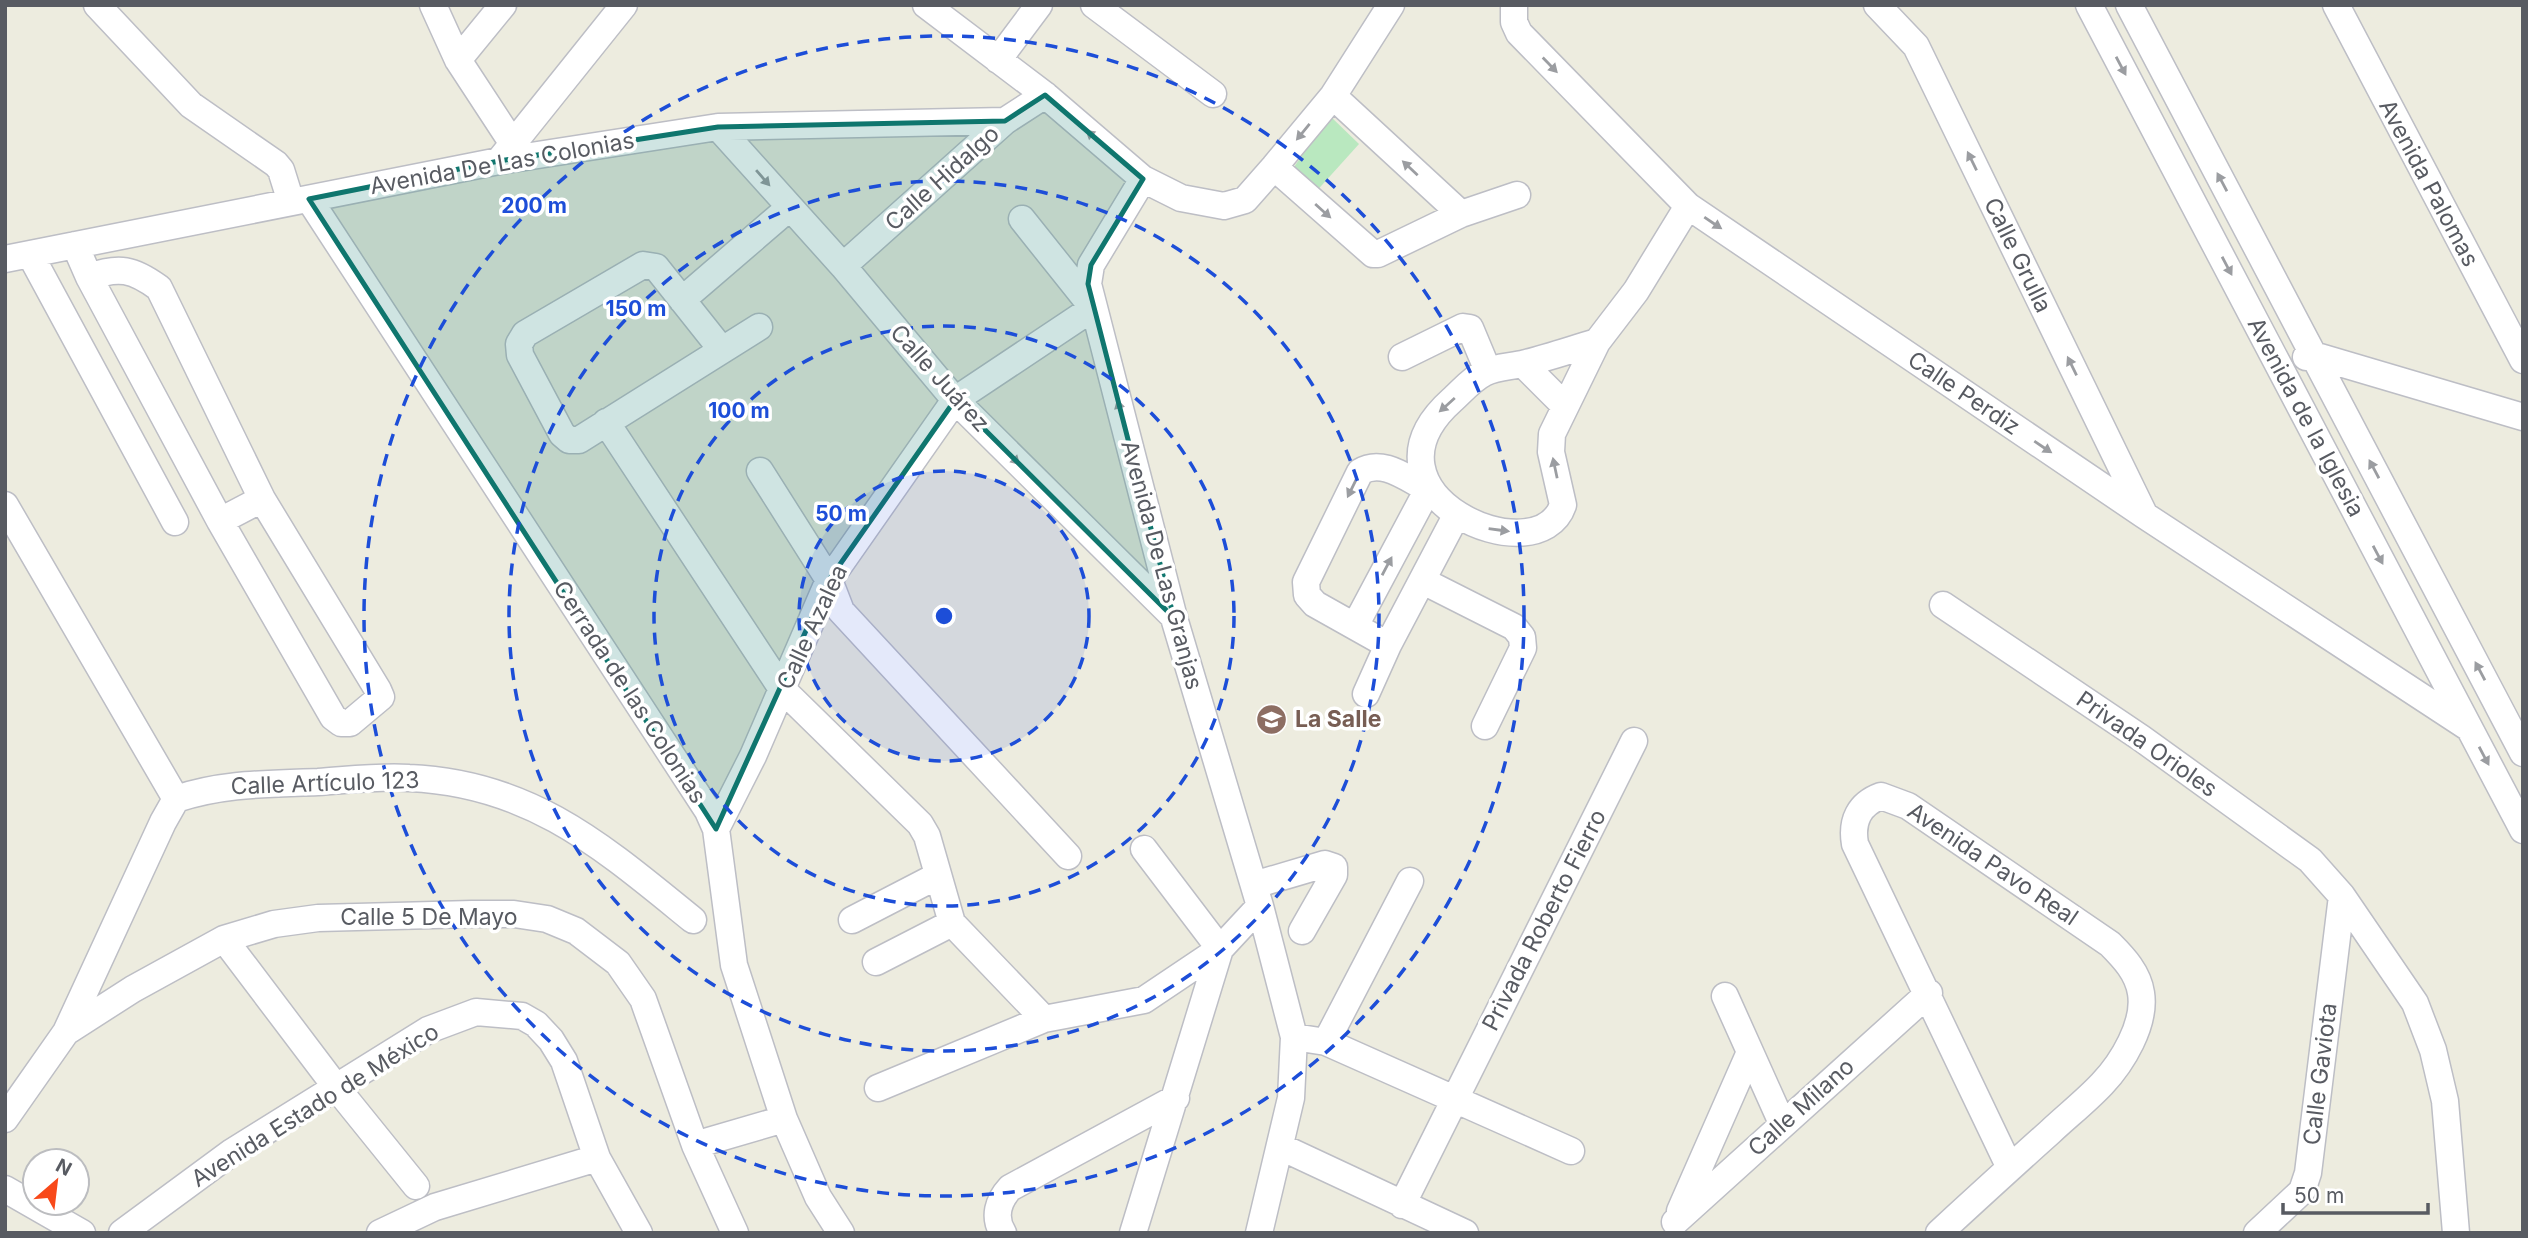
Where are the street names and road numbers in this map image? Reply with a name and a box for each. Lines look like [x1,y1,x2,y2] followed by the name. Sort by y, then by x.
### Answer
[2373,95,2485,271] street label: Avenida Palomas
[879,119,1005,237] street label: Calle Hidalgo
[368,126,636,200] street label: Avenida De Las Colonias
[1978,193,2058,317] street label: Calle Grulla
[2242,313,2370,521] street label: Avenida de la Iglesia
[885,319,995,437] street label: Calle Juárez
[1903,345,2025,441] street label: Calle Perdiz
[1115,437,1209,693] street label: Avenida De Las Granjas
[771,560,853,694] street label: Calle Azalea
[548,576,712,808] street label: Cerrada de las Colonias
[2071,685,2223,803] street label: Privada Orioles
[230,766,420,800] street label: Calle Artículo 123
[1903,797,2083,931] street label: Avenida Pavo Real
[1476,805,1612,1035] street label: Privada Roberto Fierro
[340,903,518,931] street label: Calle 5 De Mayo
[2297,1001,2343,1147] street label: Calle Gaviota
[186,1017,444,1193] street label: Avenida Estado de México
[1742,1052,1860,1162] street label: Calle Milano

